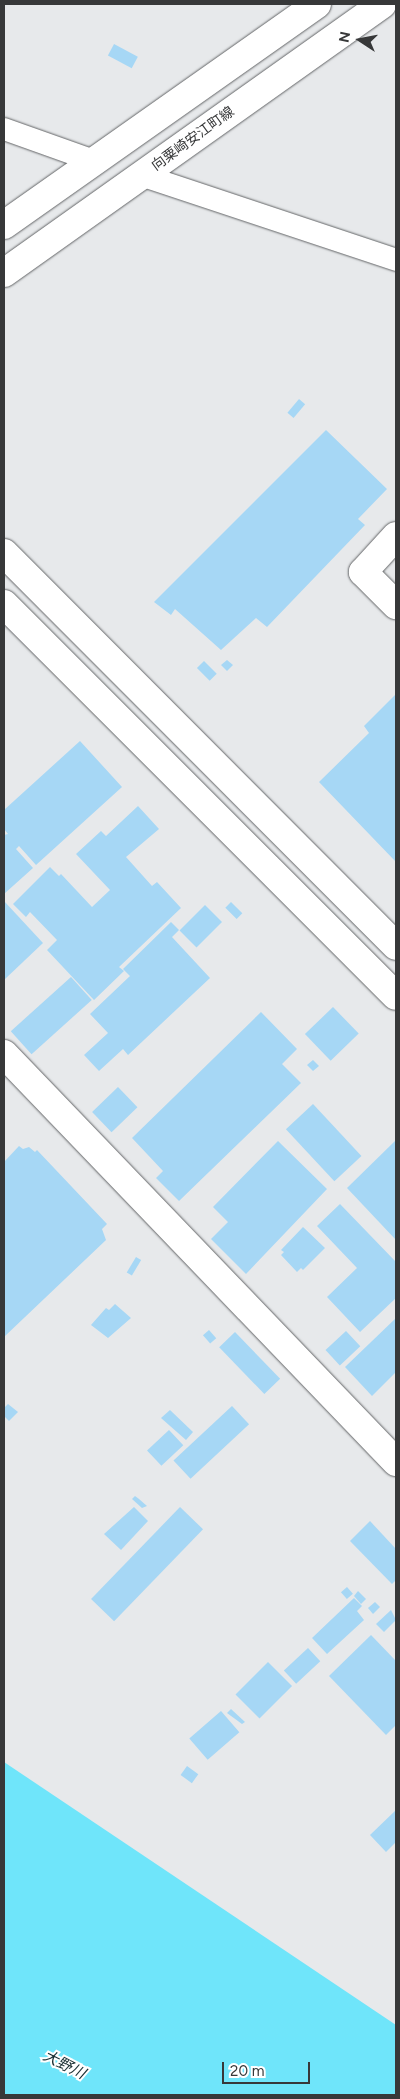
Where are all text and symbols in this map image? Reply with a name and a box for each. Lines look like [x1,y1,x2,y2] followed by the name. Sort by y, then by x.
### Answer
[335,15,385,65] north arrow
[335,30,354,44] text: N
[148,103,238,175] street label: 向粟崎安江町線
[40,2047,88,2083] water label: 大野川
[225,2052,312,2084] scale bar
[230,2062,264,2080] text: 20 m

